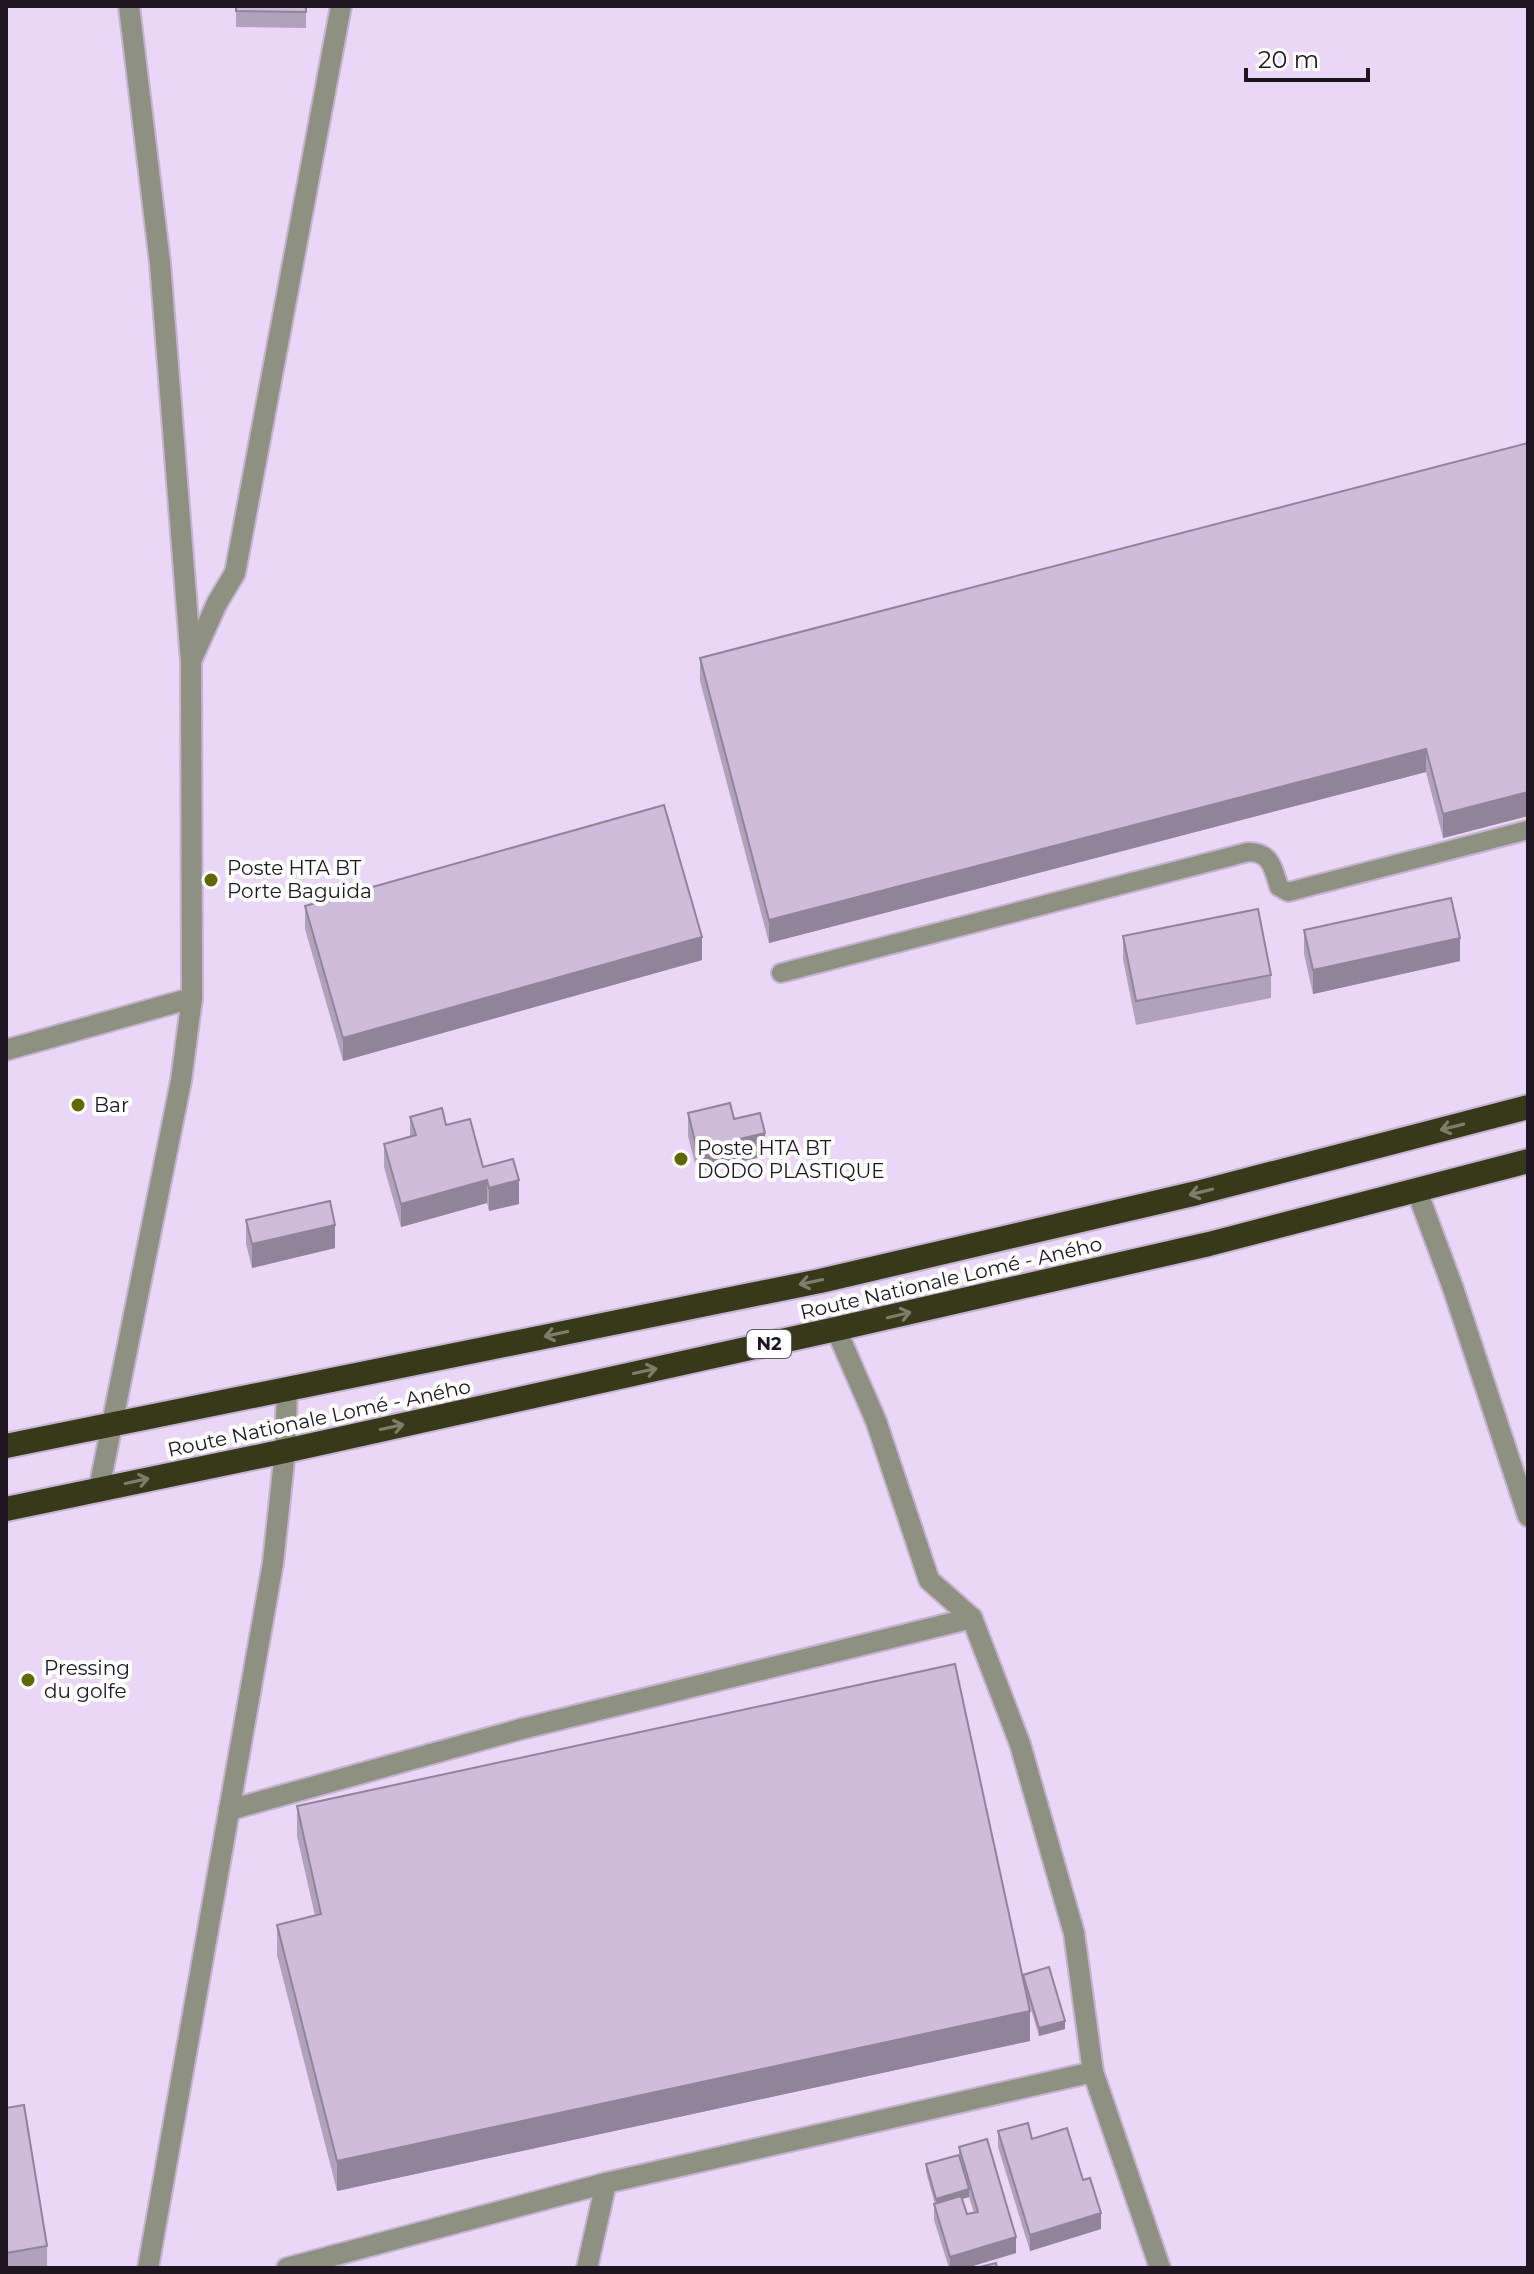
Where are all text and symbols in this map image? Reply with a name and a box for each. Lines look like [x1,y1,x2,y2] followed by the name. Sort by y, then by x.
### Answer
[1246,32,1368,82] scale bar
[1258,45,1319,74] text: 20 m
[227,856,372,903] place label: Poste HTA BT Porte Baguida
[202,871,220,889] marker: Poste HTA BT Porte Baguida
[94,1093,129,1117] place label: Bar
[69,1096,87,1114] marker: Bar
[1440,1120,1466,1135] one-way arrow
[697,1136,885,1183] place label: Poste HTA BT DODO PLASTIQUE
[672,1150,690,1168] marker: Poste HTA BT DODO PLASTIQUE
[1188,1186,1214,1201] one-way arrow
[798,1232,1104,1324] street label: Route Nationale Lomé - Aného
[799,1276,824,1291] one-way arrow
[886,1307,912,1322] one-way arrow
[544,1328,570,1343] one-way arrow
[747,1330,791,1358] road number: N2
[632,1363,658,1378] one-way arrow
[165,1374,473,1462] street label: Route Nationale Lomé - Aného
[378,1419,404,1434] one-way arrow
[124,1473,149,1488] one-way arrow
[44,1656,130,1703] place label: Pressing du golfe
[19,1671,37,1689] marker: Pressing du golfe

